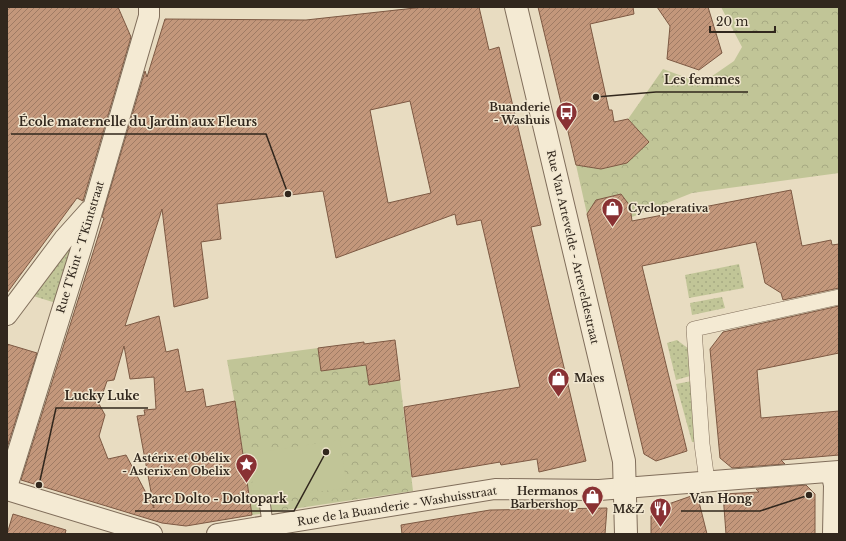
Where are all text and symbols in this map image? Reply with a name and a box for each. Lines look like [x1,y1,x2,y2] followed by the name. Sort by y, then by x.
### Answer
[710,8,775,34] scale bar
[716,14,748,29] text: 20 m
[656,68,748,92] callout: Les femmes
[664,72,740,87] text: Les femmes
[489,100,551,127] place label: Buanderie - Washuis
[553,100,579,133] bus stop icon: Buanderie - Washuis
[11,110,266,134] callout: École maternelle du Jardin aux Fleurs
[19,113,258,129] text: École maternelle du Jardin aux Fleurs
[544,148,602,346] street label: Rue Van Artevelde - Arteveldestraat
[53,178,107,315] street label: Rue T'Kint - T'Kintstraat
[599,195,625,228] shop icon: Cycloperativa
[628,201,709,215] place label: Cycloperativa
[546,365,572,398] shop icon: Maes
[574,371,604,385] place label: Maes
[56,384,148,408] callout: Lucky Luke
[65,388,139,403] text: Lucky Luke
[122,451,231,478] place label: Astérix et Obélix - Asterix en Obelix
[233,451,259,484] place icon: Astérix et Obélix - Asterix en Obelix
[296,483,499,529] street label: Rue de la Buanderie - Washuisstraat
[510,484,578,511] place label: Hermanos Barbershop
[580,484,606,517] shop icon: Hermanos Barbershop
[135,487,294,511] callout: Parc Dolto - Doltopark
[681,487,760,511] callout: Van Hong
[143,491,288,506] text: Parc Dolto - Doltopark
[689,491,753,506] text: Van Hong
[647,496,673,529] restaurant icon: M&Z
[613,502,644,516] place label: M&Z

